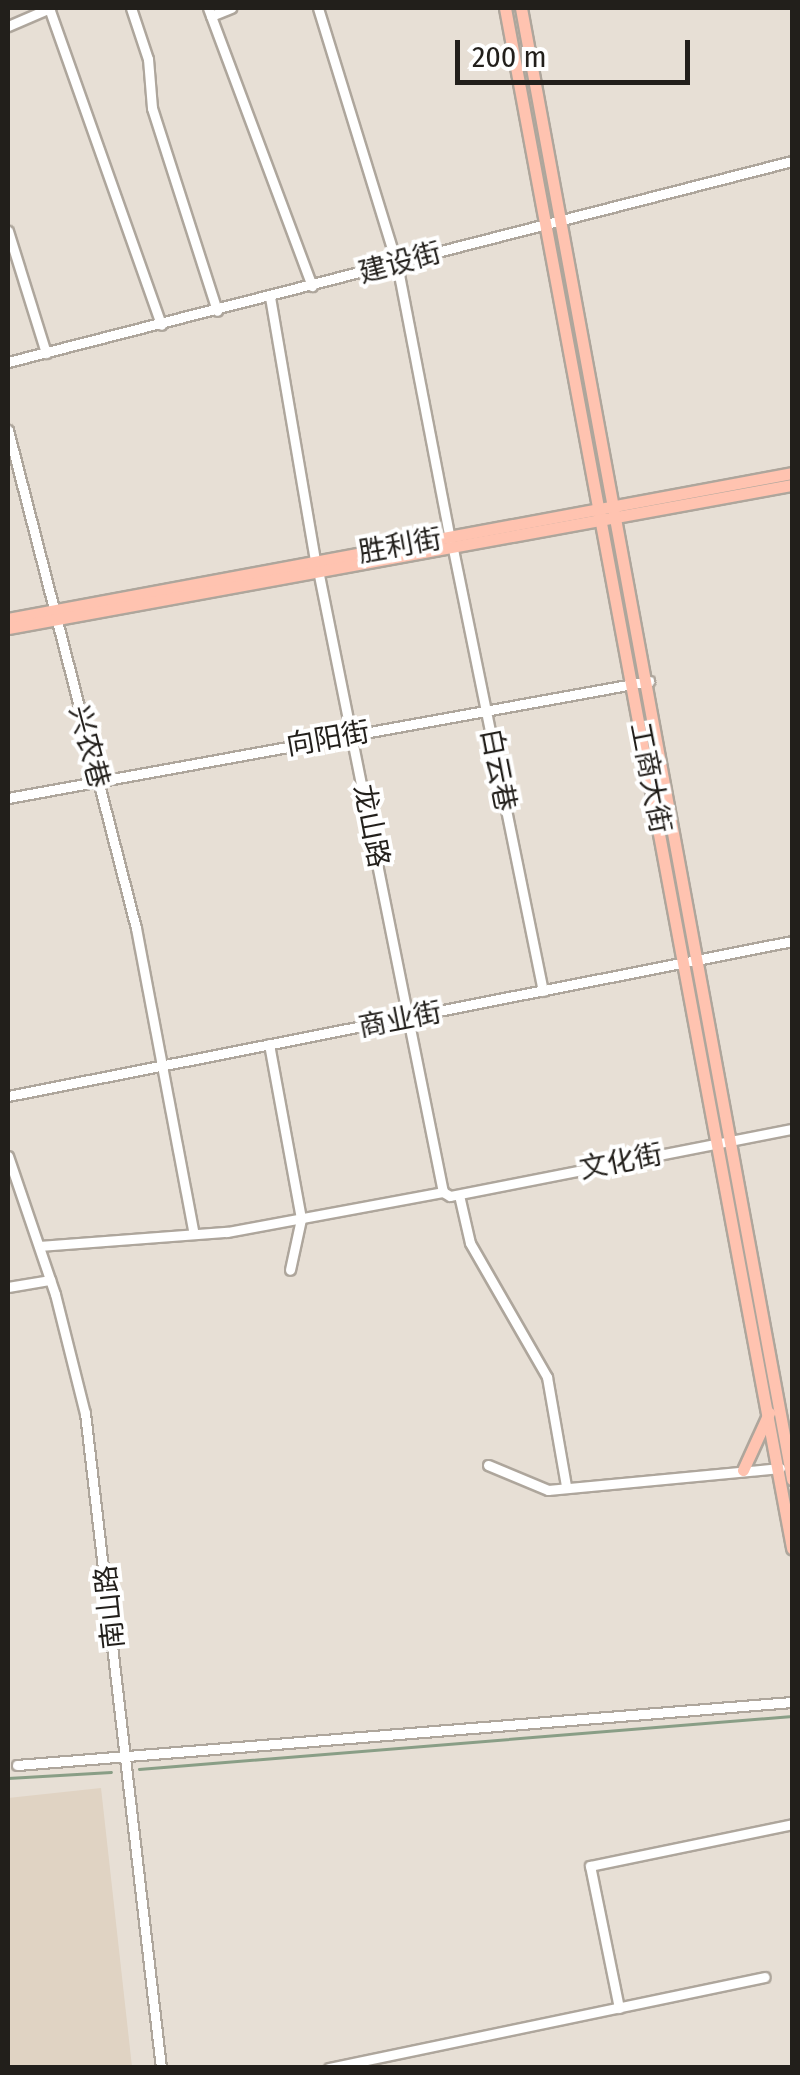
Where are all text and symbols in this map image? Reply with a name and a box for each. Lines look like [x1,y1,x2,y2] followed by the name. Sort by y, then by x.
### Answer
[460,20,695,82] scale bar
[472,39,547,75] text: 200 m
[355,236,445,290] street label: 建设街
[356,522,444,570] street label: 胜利街
[62,702,116,792] street label: 兴农巷
[284,715,372,763] street label: 向阳街
[623,720,677,836] street label: 工商大街
[473,726,523,814] street label: 白云巷
[346,782,396,870] street label: 龙山路
[356,995,444,1045] street label: 商业街
[577,1137,665,1187] street label: 文化街
[89,1563,131,1651] street label: 南山路

